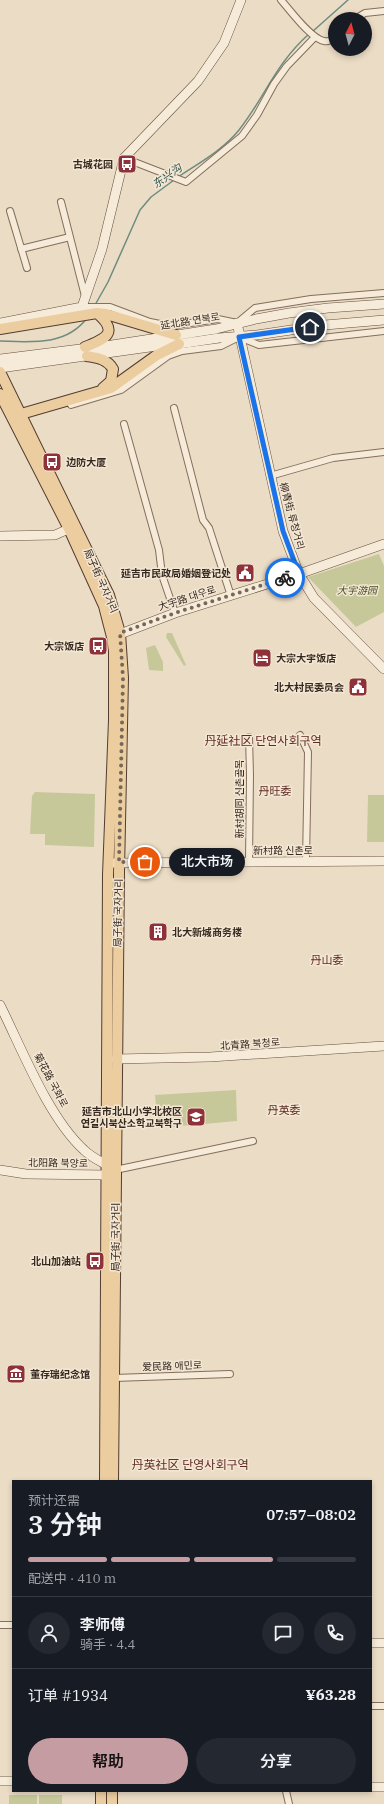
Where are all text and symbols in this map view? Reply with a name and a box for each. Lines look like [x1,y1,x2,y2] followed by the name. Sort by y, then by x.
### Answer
[328,12,372,56] north arrow
[328,12,372,56] map controls
[116,153,138,175] bus stop icon: 古城花园
[73,158,113,171] place label: 古城花园
[149,160,185,191] water label: 东兴沟
[159,310,221,332] street label: 延北路 연북로
[293,310,327,344] pin
[299,316,321,338] icon: home
[41,451,63,473] bus stop icon: 边防大厦
[66,456,106,469] place label: 边防大厦
[277,481,307,551] street label: 柳青街 류청거리
[81,547,121,615] street label: 局子街 국자거리
[265,558,305,598] courier
[234,562,256,584] public building icon: 延吉市民政局婚姻登记处
[121,567,231,580] place label: 延吉市民政局婚姻登记处
[274,567,296,589] icon: bike
[156,583,218,613] street label: 大宇路 대우로
[337,584,379,597] park label: 大宇游园
[87,635,109,657] bus stop icon: 大宗饭店
[44,640,84,653] place label: 大宗饭店
[251,647,273,669] hotel icon: 大宗大宇饭店
[276,652,336,665] place label: 大宗大宇饭店
[347,676,369,698] public building icon: 北大村民委员会
[274,681,344,694] place label: 北大村民委员会
[204,733,322,748] district label: 丹延社区 단연사회구역
[233,759,246,839] street label: 新村胡同 신촌골목
[259,784,292,798] district label: 丹旺委
[253,844,313,857] street label: 新村路 신촌로
[128,845,162,879] pin
[169,848,245,876] callout: 北大市场
[134,851,156,873] icon: bag
[181,853,233,870] text: 北大市场
[111,878,125,948] street label: 局子街 국자거리
[147,921,169,943] building icon: 北大新城商务楼
[172,926,242,939] place label: 北大新城商务楼
[311,953,344,967] district label: 丹山委
[220,1035,280,1053] street label: 北青路 북청로
[31,1050,71,1110] street label: 菊花路 국화로
[268,1103,301,1117] district label: 丹英委
[81,1105,182,1130] place label: 延吉市北山小学北校区 연길시북산소학교북학구
[185,1106,207,1128] school or university icon: 延吉市北山小学北校区 연길시북산소학교북학구
[28,1156,88,1170] street label: 北阳路 북양로
[109,1202,122,1272] street label: 局子街 국자거리
[84,1250,106,1272] bus stop icon: 北山加油站
[31,1255,81,1268] place label: 北山加油站
[142,1358,202,1374] street label: 爱民路 애민로
[5,1363,27,1385] museum icon: 董存瑞纪念馆
[30,1368,90,1381] place label: 董存瑞纪念馆
[131,1457,249,1472] district label: 丹英社区 단영사회구역
[28,1492,80,1509] text: 预计还需
[266,1505,356,1524] text: 07:57–08:02
[28,1507,102,1541] text: 3 分钟
[28,1570,116,1587] text: 配送中 · 410 m
[28,1612,70,1654] button: person
[262,1612,304,1654] button: chat
[314,1612,356,1654] button: phone
[80,1615,125,1634] text: 李师傅
[80,1636,135,1653] text: 骑手 · 4.4
[306,1685,356,1704] text: ¥63.28
[28,1686,108,1705] text: 订单 #1934
[28,1738,188,1784] button: 帮助
[196,1738,356,1784] button: 分享

